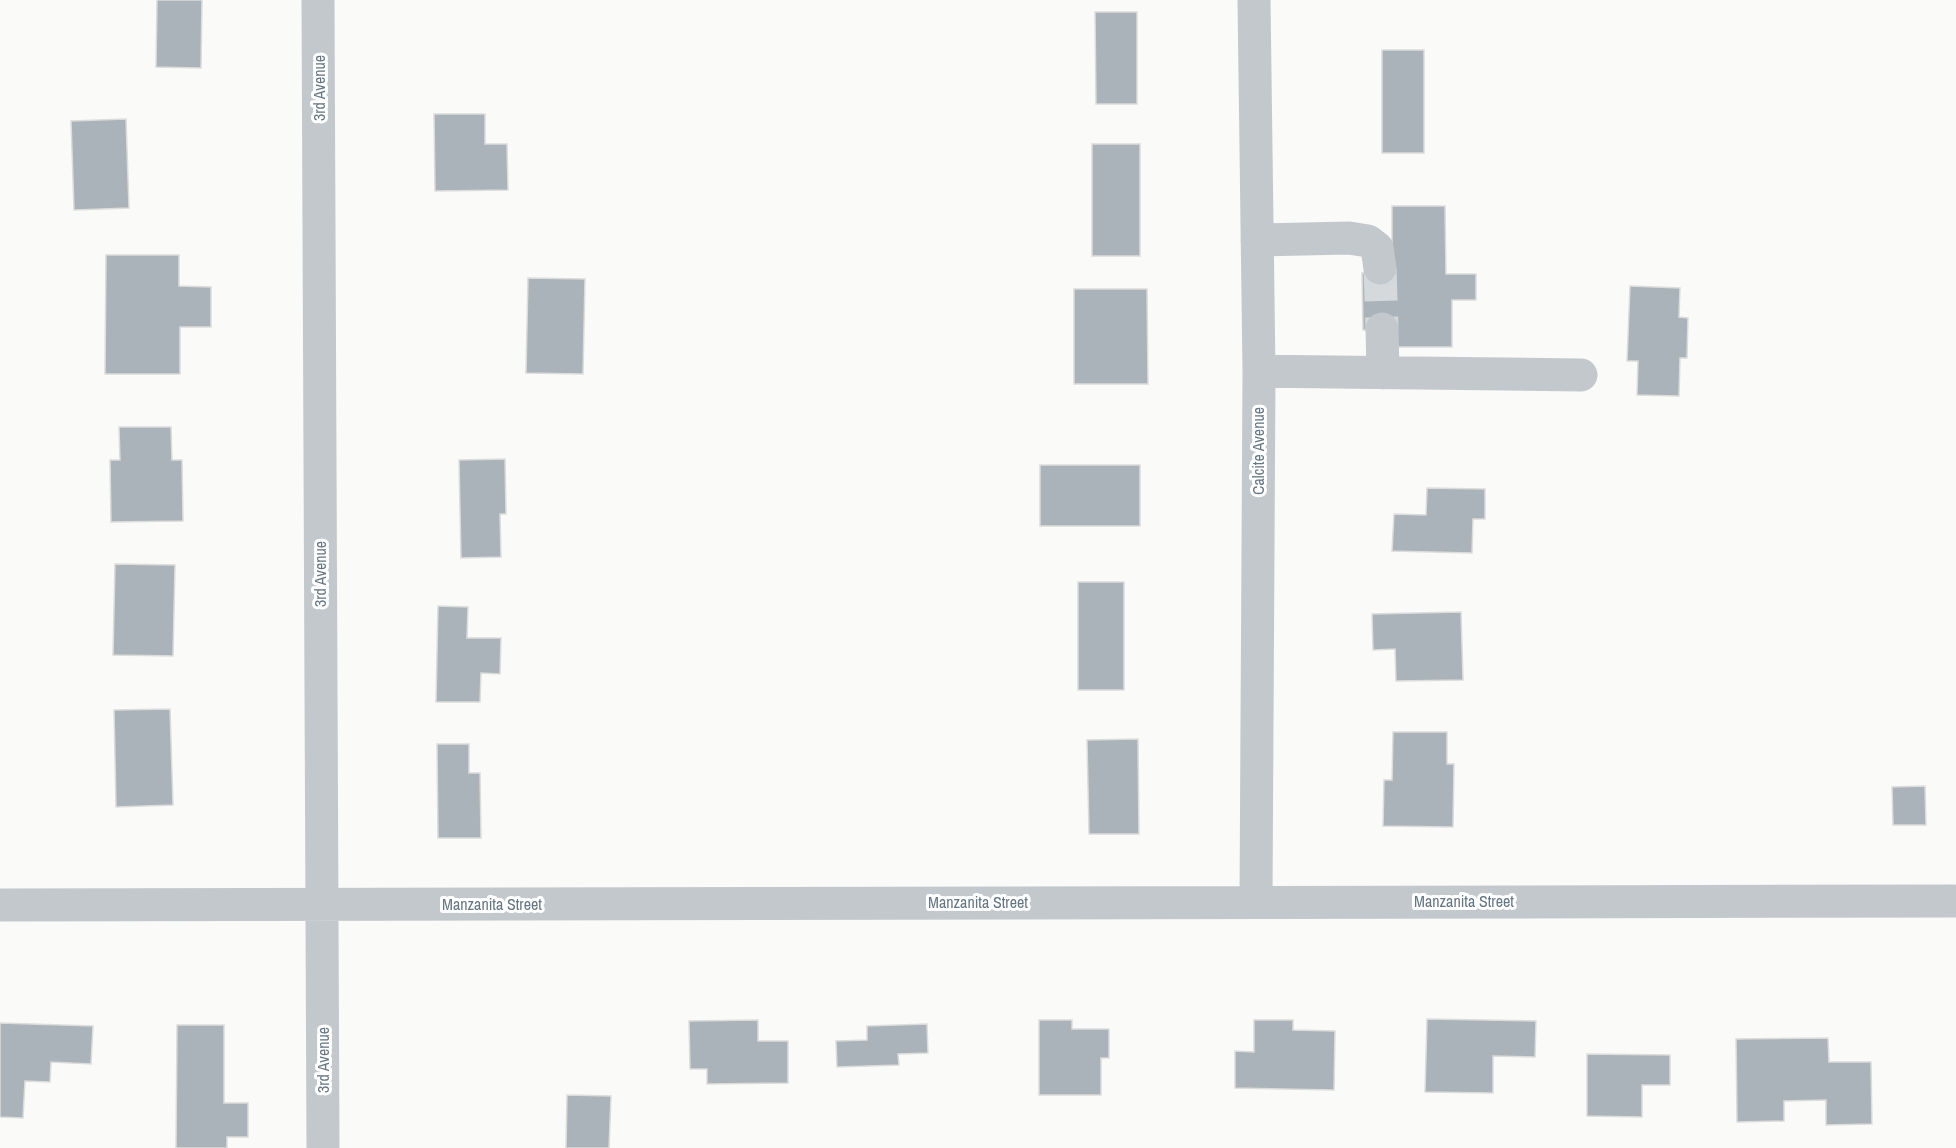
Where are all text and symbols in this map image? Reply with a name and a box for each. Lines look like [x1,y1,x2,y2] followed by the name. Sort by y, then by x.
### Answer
[308,55,330,121] street label: 3rd Avenue
[1247,407,1269,495] street label: Calcite Avenue
[309,541,331,607] street label: 3rd Avenue
[1414,890,1514,912] street label: Manzanita Street
[928,891,1028,913] street label: Manzanita Street
[442,893,542,915] street label: Manzanita Street
[312,1027,334,1093] street label: 3rd Avenue

